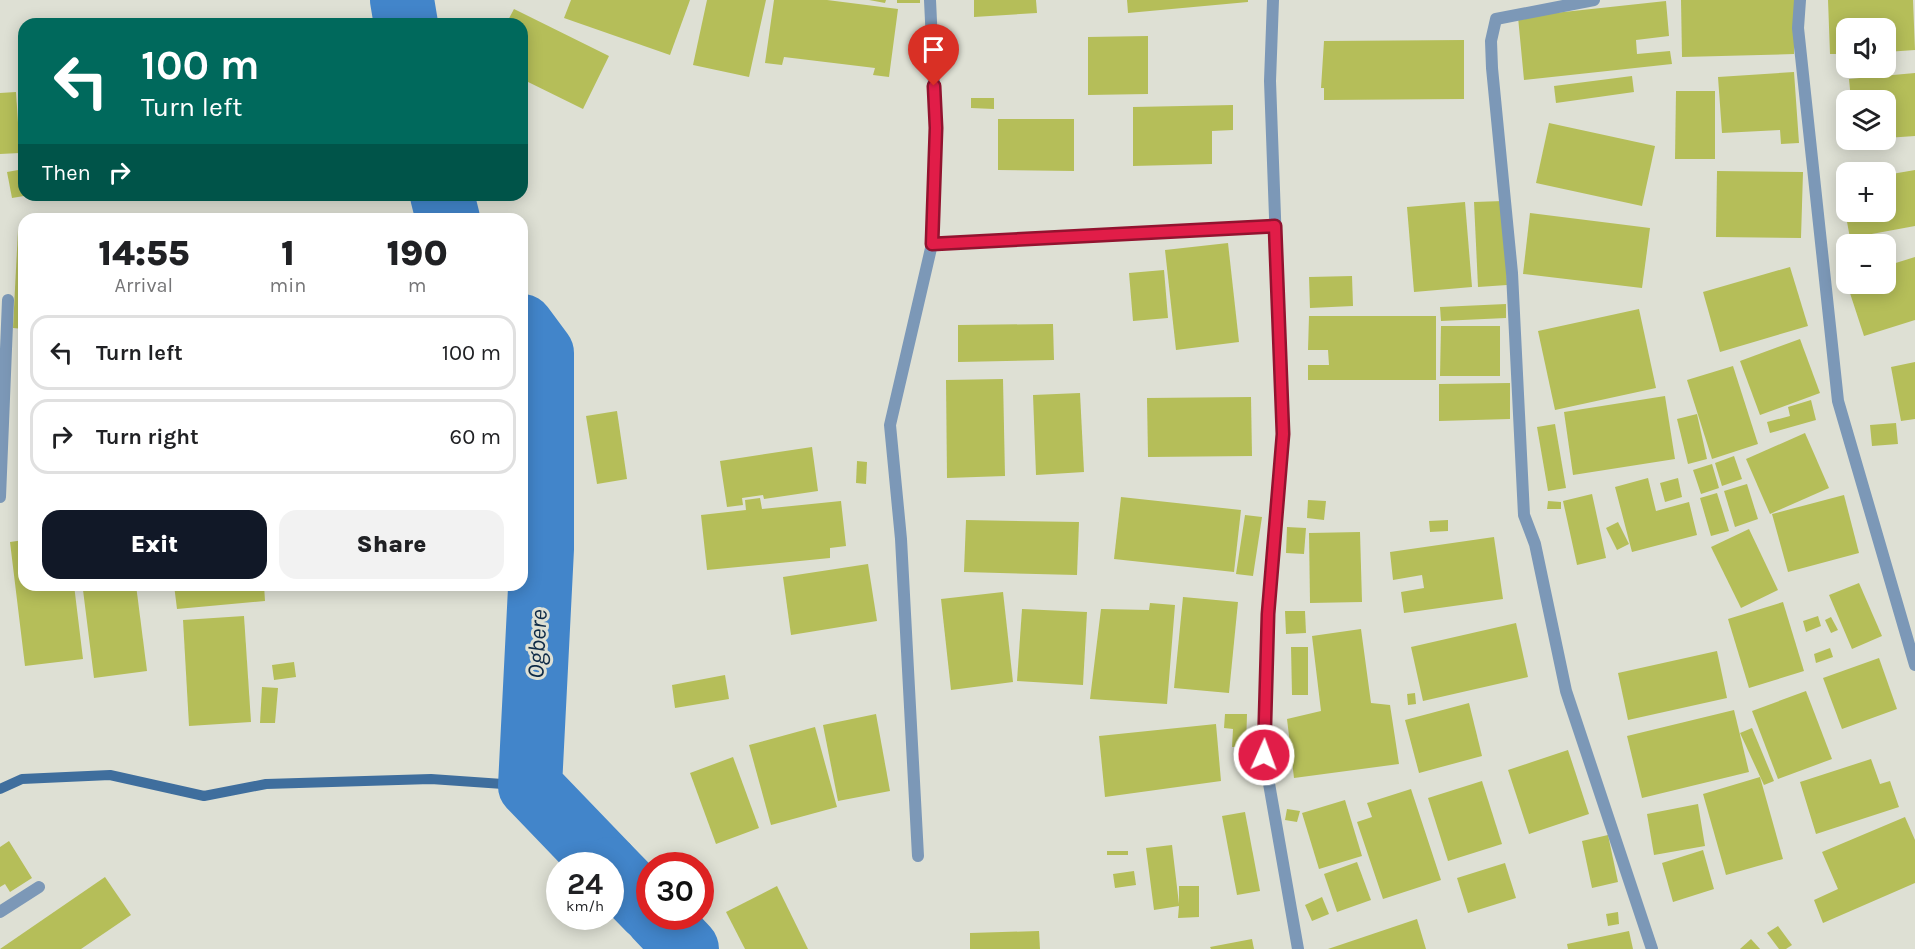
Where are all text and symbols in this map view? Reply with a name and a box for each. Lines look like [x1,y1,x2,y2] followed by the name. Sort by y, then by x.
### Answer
[1836,18,1896,294] map controls
[1836,18,1896,78] button: sound
[908,24,959,86] pin
[917,33,950,66] icon: arrive
[141,40,260,90] text: 100 m
[42,42,120,120] icon: left
[1836,90,1896,150] button: layers
[141,91,242,123] text: Turn left
[103,156,136,189] icon: right
[42,160,91,186] text: Then
[1836,162,1896,222] button: +
[98,232,189,274] text: 14:55
[281,232,295,274] text: 1
[387,232,448,274] text: 190
[1836,234,1896,294] button: −
[114,274,173,297] text: Arrival
[270,274,306,297] text: min
[408,274,426,297] text: m
[45,336,78,369] icon: left
[96,340,183,366] text: Turn left
[442,340,501,366] text: 100 m
[45,420,78,453] icon: right
[96,424,199,450] text: Turn right
[450,424,501,450] text: 60 m
[42,510,267,579] button: Exit
[279,510,504,579] button: Share
[521,609,553,679] water label: Ogbere
[1232,723,1296,787] position arrow
[636,852,714,930] speed limit sign: 30
[567,866,603,902] text: 24
[566,897,604,915] text: km/h

